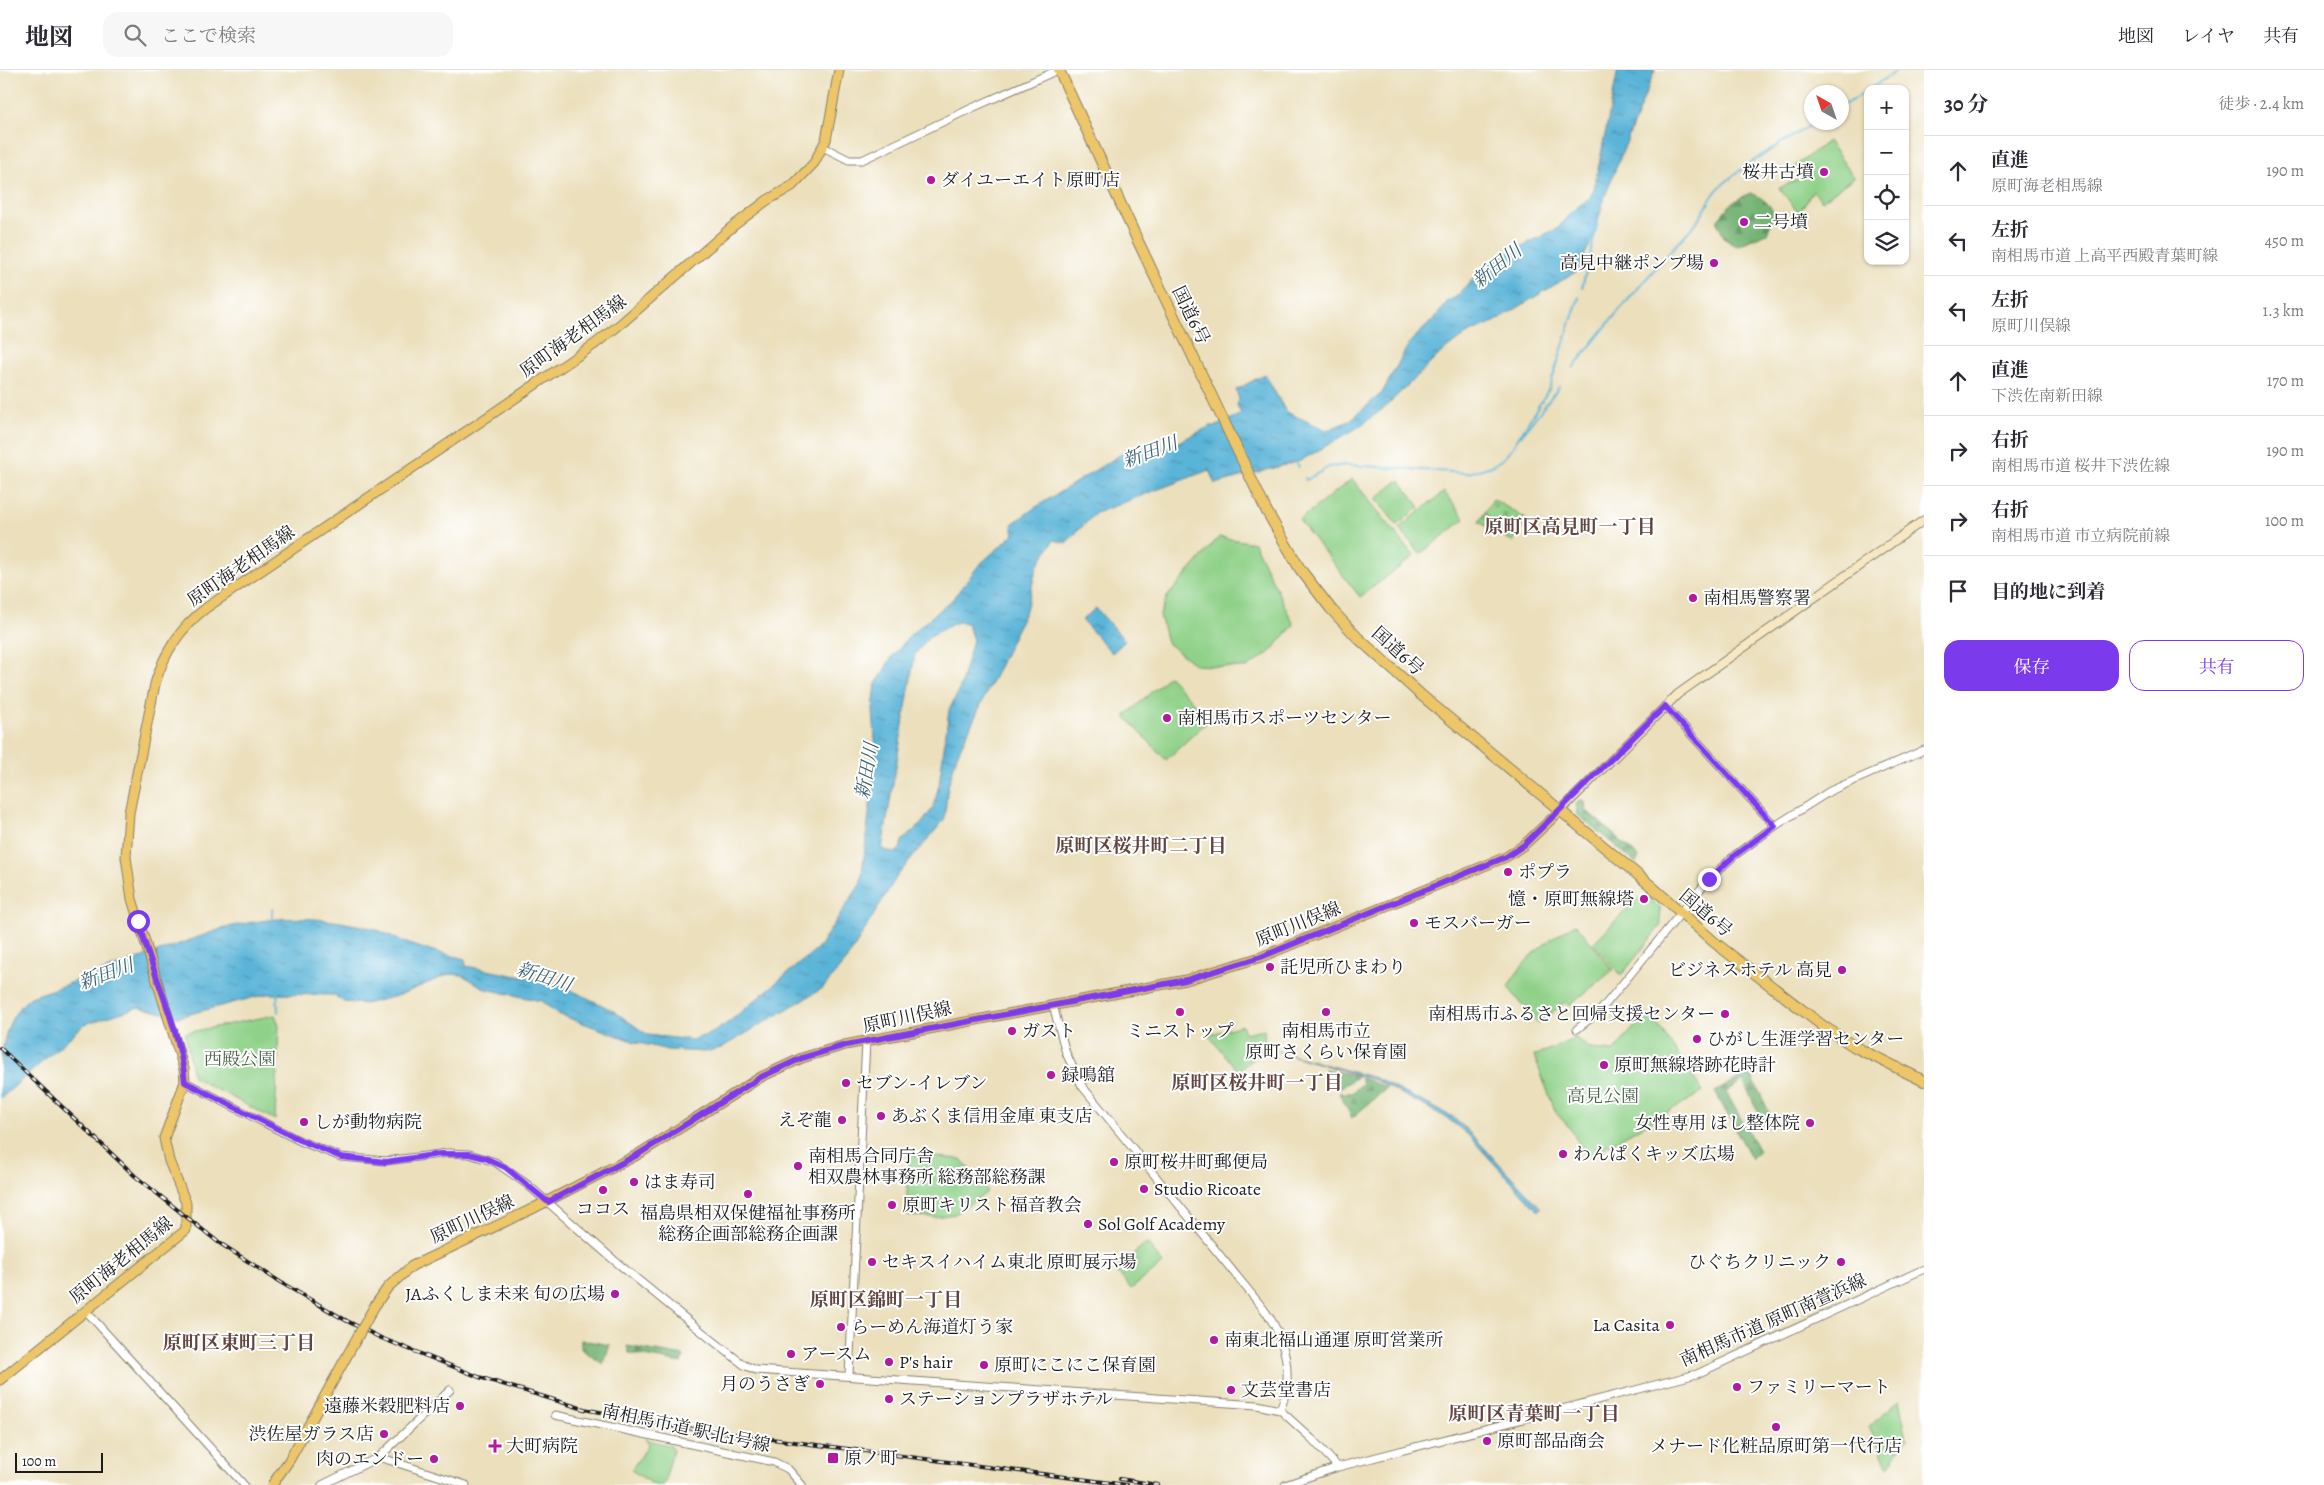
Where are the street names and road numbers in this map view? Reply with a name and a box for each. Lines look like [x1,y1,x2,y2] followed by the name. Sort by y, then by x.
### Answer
[1167,282,1215,348] street label: 国道6号
[515,289,631,383] street label: 原町海老相馬線
[183,520,299,612] street label: 原町海老相馬線
[1367,621,1429,681] street label: 国道6号
[1674,884,1738,942] street label: 国道6号
[1252,896,1344,952] street label: 原町川俣線
[860,996,954,1038] street label: 原町川俣線
[426,1189,518,1249] street label: 原町川俣線
[64,1211,178,1309] street label: 原町海老相馬線
[1676,1268,1870,1372] street label: 南相馬市道 原町南萱浜線
[600,1398,772,1458] street label: 南相馬市道 駅北1号線

